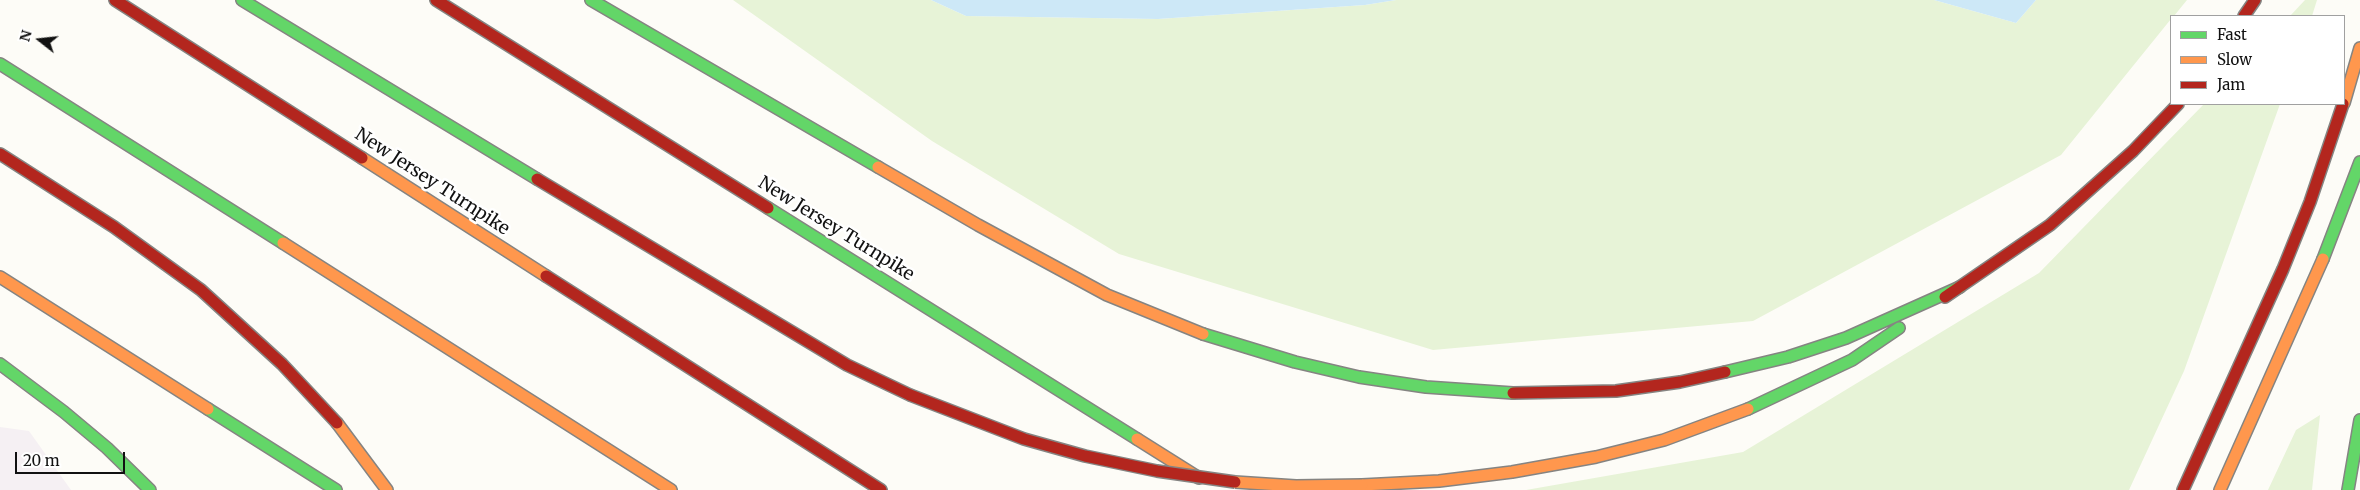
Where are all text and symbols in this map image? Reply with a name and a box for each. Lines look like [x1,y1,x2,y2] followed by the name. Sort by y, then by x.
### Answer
[15,15,65,65] north arrow
[2170,15,2345,105] legend
[2217,25,2247,44] text: Fast
[15,28,36,44] text: N
[2217,50,2252,69] text: Slow
[2217,75,2245,94] text: Jam
[351,124,513,240] street label: New Jersey Turnpike
[754,172,918,286] street label: New Jersey Turnpike
[18,442,128,474] scale bar
[23,451,60,470] text: 20 m

